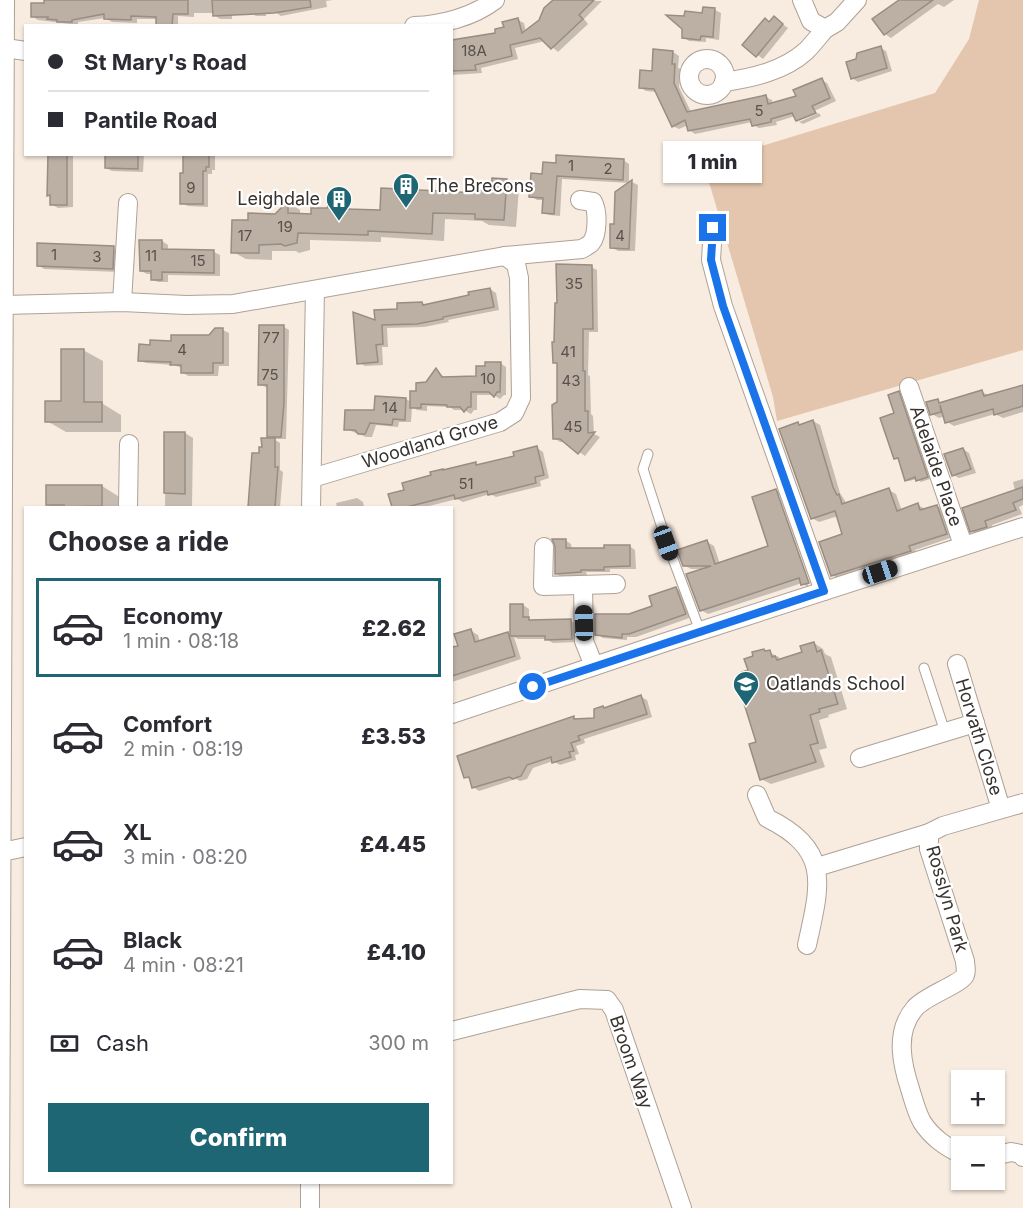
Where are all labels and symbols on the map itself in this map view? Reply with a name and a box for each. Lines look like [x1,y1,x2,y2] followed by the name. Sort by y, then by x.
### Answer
[461,41,487,60] house number: 18A
[754,101,764,120] house number: 5
[664,141,762,183] callout: 1 min
[568,156,574,175] house number: 1
[603,159,613,178] house number: 2
[391,171,421,209] building icon: The Brecons
[426,175,534,196] place label: The Brecons
[186,178,196,197] house number: 9
[324,184,354,222] building icon: Leighdale
[237,188,320,209] place label: Leighdale
[699,214,726,241] route end
[277,217,293,236] house number: 19
[238,226,252,245] house number: 17
[615,226,625,245] house number: 4
[51,245,57,264] house number: 1
[145,246,157,265] house number: 11
[92,247,102,266] house number: 3
[190,251,206,270] house number: 15
[565,274,583,293] house number: 35
[262,328,280,347] house number: 77
[177,340,187,359] house number: 4
[560,342,576,361] house number: 41
[261,365,279,384] house number: 75
[480,369,496,388] house number: 10
[562,371,580,390] house number: 43
[382,398,398,417] house number: 14
[906,403,967,529] street label: Adelaide Place
[359,411,500,472] street label: Woodland Grove
[564,417,582,436] house number: 45
[458,474,474,493] house number: 51
[651,523,681,563] car
[860,558,900,586] car
[575,605,593,641] car
[731,669,761,707] school or university icon: Oatlands School
[519,673,546,700] route start
[766,673,905,694] place label: Oatlands School
[952,676,1007,798] street label: Horvath Close
[922,843,973,955] street label: Rosslyn Park
[606,1012,657,1111] street label: Broom Way

